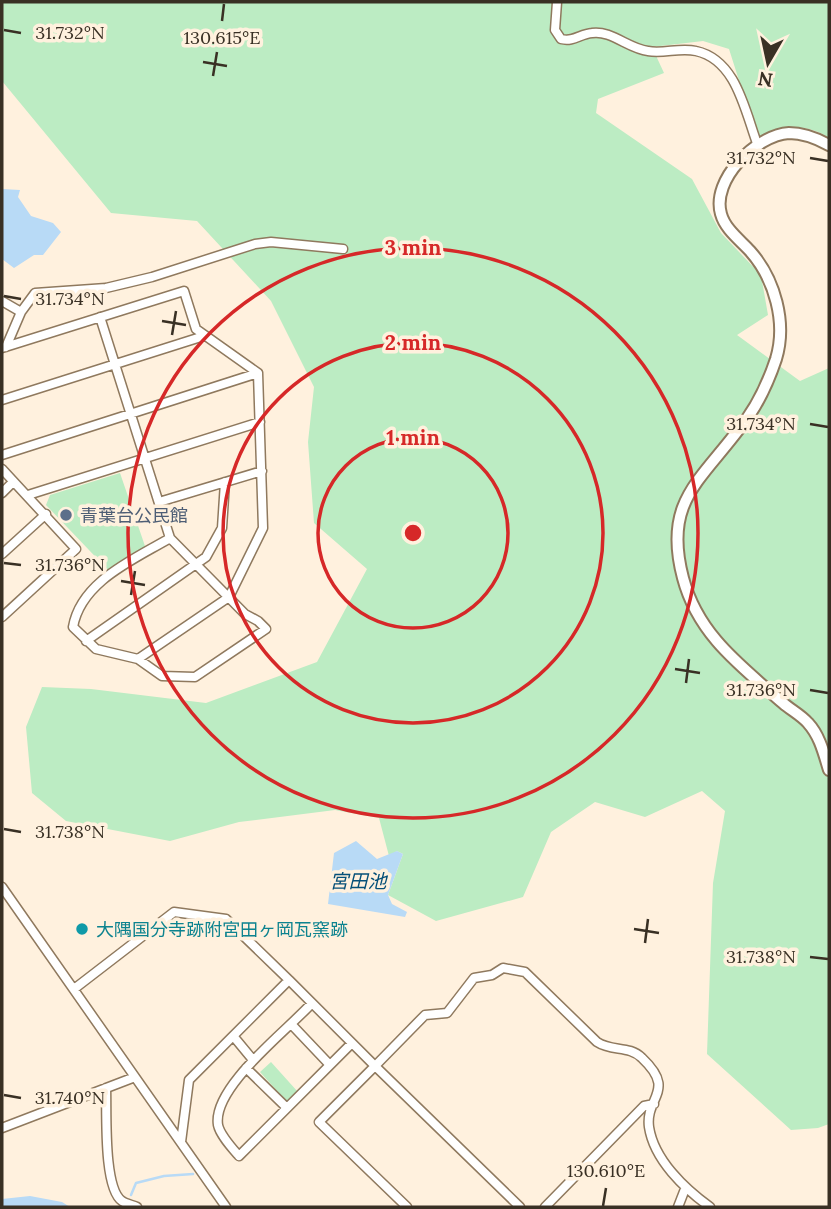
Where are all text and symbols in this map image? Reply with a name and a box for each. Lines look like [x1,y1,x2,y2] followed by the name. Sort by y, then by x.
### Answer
[35,21,105,44] text: 31.732°N
[184,26,260,49] text: 130.615°E
[733,28,803,98] north arrow
[756,67,774,93] text: N
[726,146,796,169] text: 31.732°N
[385,234,441,261] text: 3 min
[35,287,105,310] text: 31.734°N
[385,329,441,356] text: 2 min
[726,412,796,435] text: 31.734°N
[386,424,440,451] text: 1 min
[80,504,188,527] place label: 青葉台公民館
[58,507,74,523] marker: 青葉台公民館
[401,521,425,545] centre of rings
[35,553,105,576] text: 31.736°N
[726,678,796,701] text: 31.736°N
[35,820,105,843] text: 31.738°N
[329,869,388,893] water label: 宮田池
[96,918,348,941] place label: 大隅国分寺跡附宮田ヶ岡瓦窯跡
[74,921,90,937] marker: 大隅国分寺跡附宮田ヶ岡瓦窯跡
[726,945,796,968] text: 31.738°N
[35,1086,105,1109] text: 31.740°N
[567,1159,645,1182] text: 130.610°E

